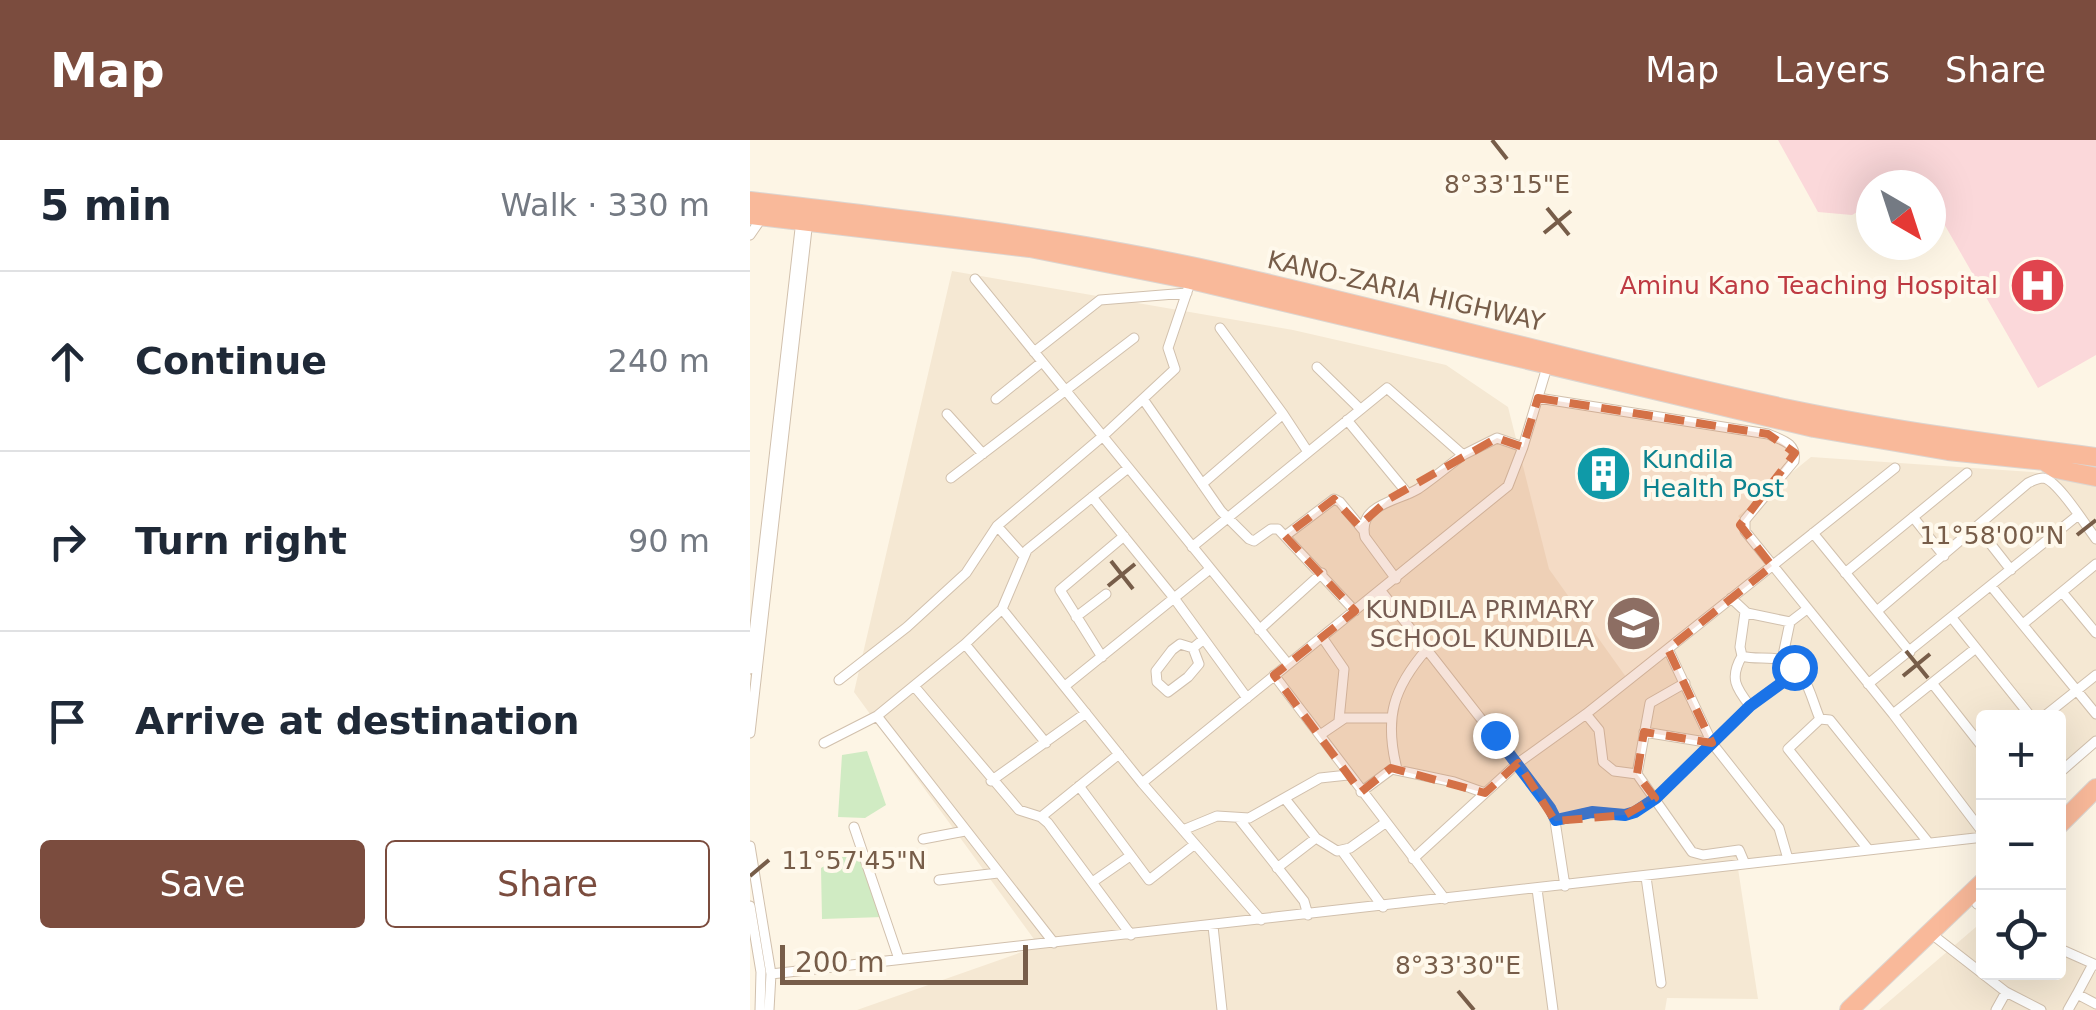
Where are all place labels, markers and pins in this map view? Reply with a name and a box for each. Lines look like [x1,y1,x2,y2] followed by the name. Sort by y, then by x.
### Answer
[2007,255,2067,315] hospital icon: Aminu Kano Teaching Hospital
[1620,271,1998,300] place label: Aminu Kano Teaching Hospital
[1573,443,1633,503] building icon: Kundila Health Post
[1642,445,1785,503] place label: Kundila Health Post
[1603,593,1663,653] school or university icon: KUNDILA PRIMARY SCHOOL KUNDILA
[1366,595,1595,653] place label: KUNDILA PRIMARY SCHOOL KUNDILA

